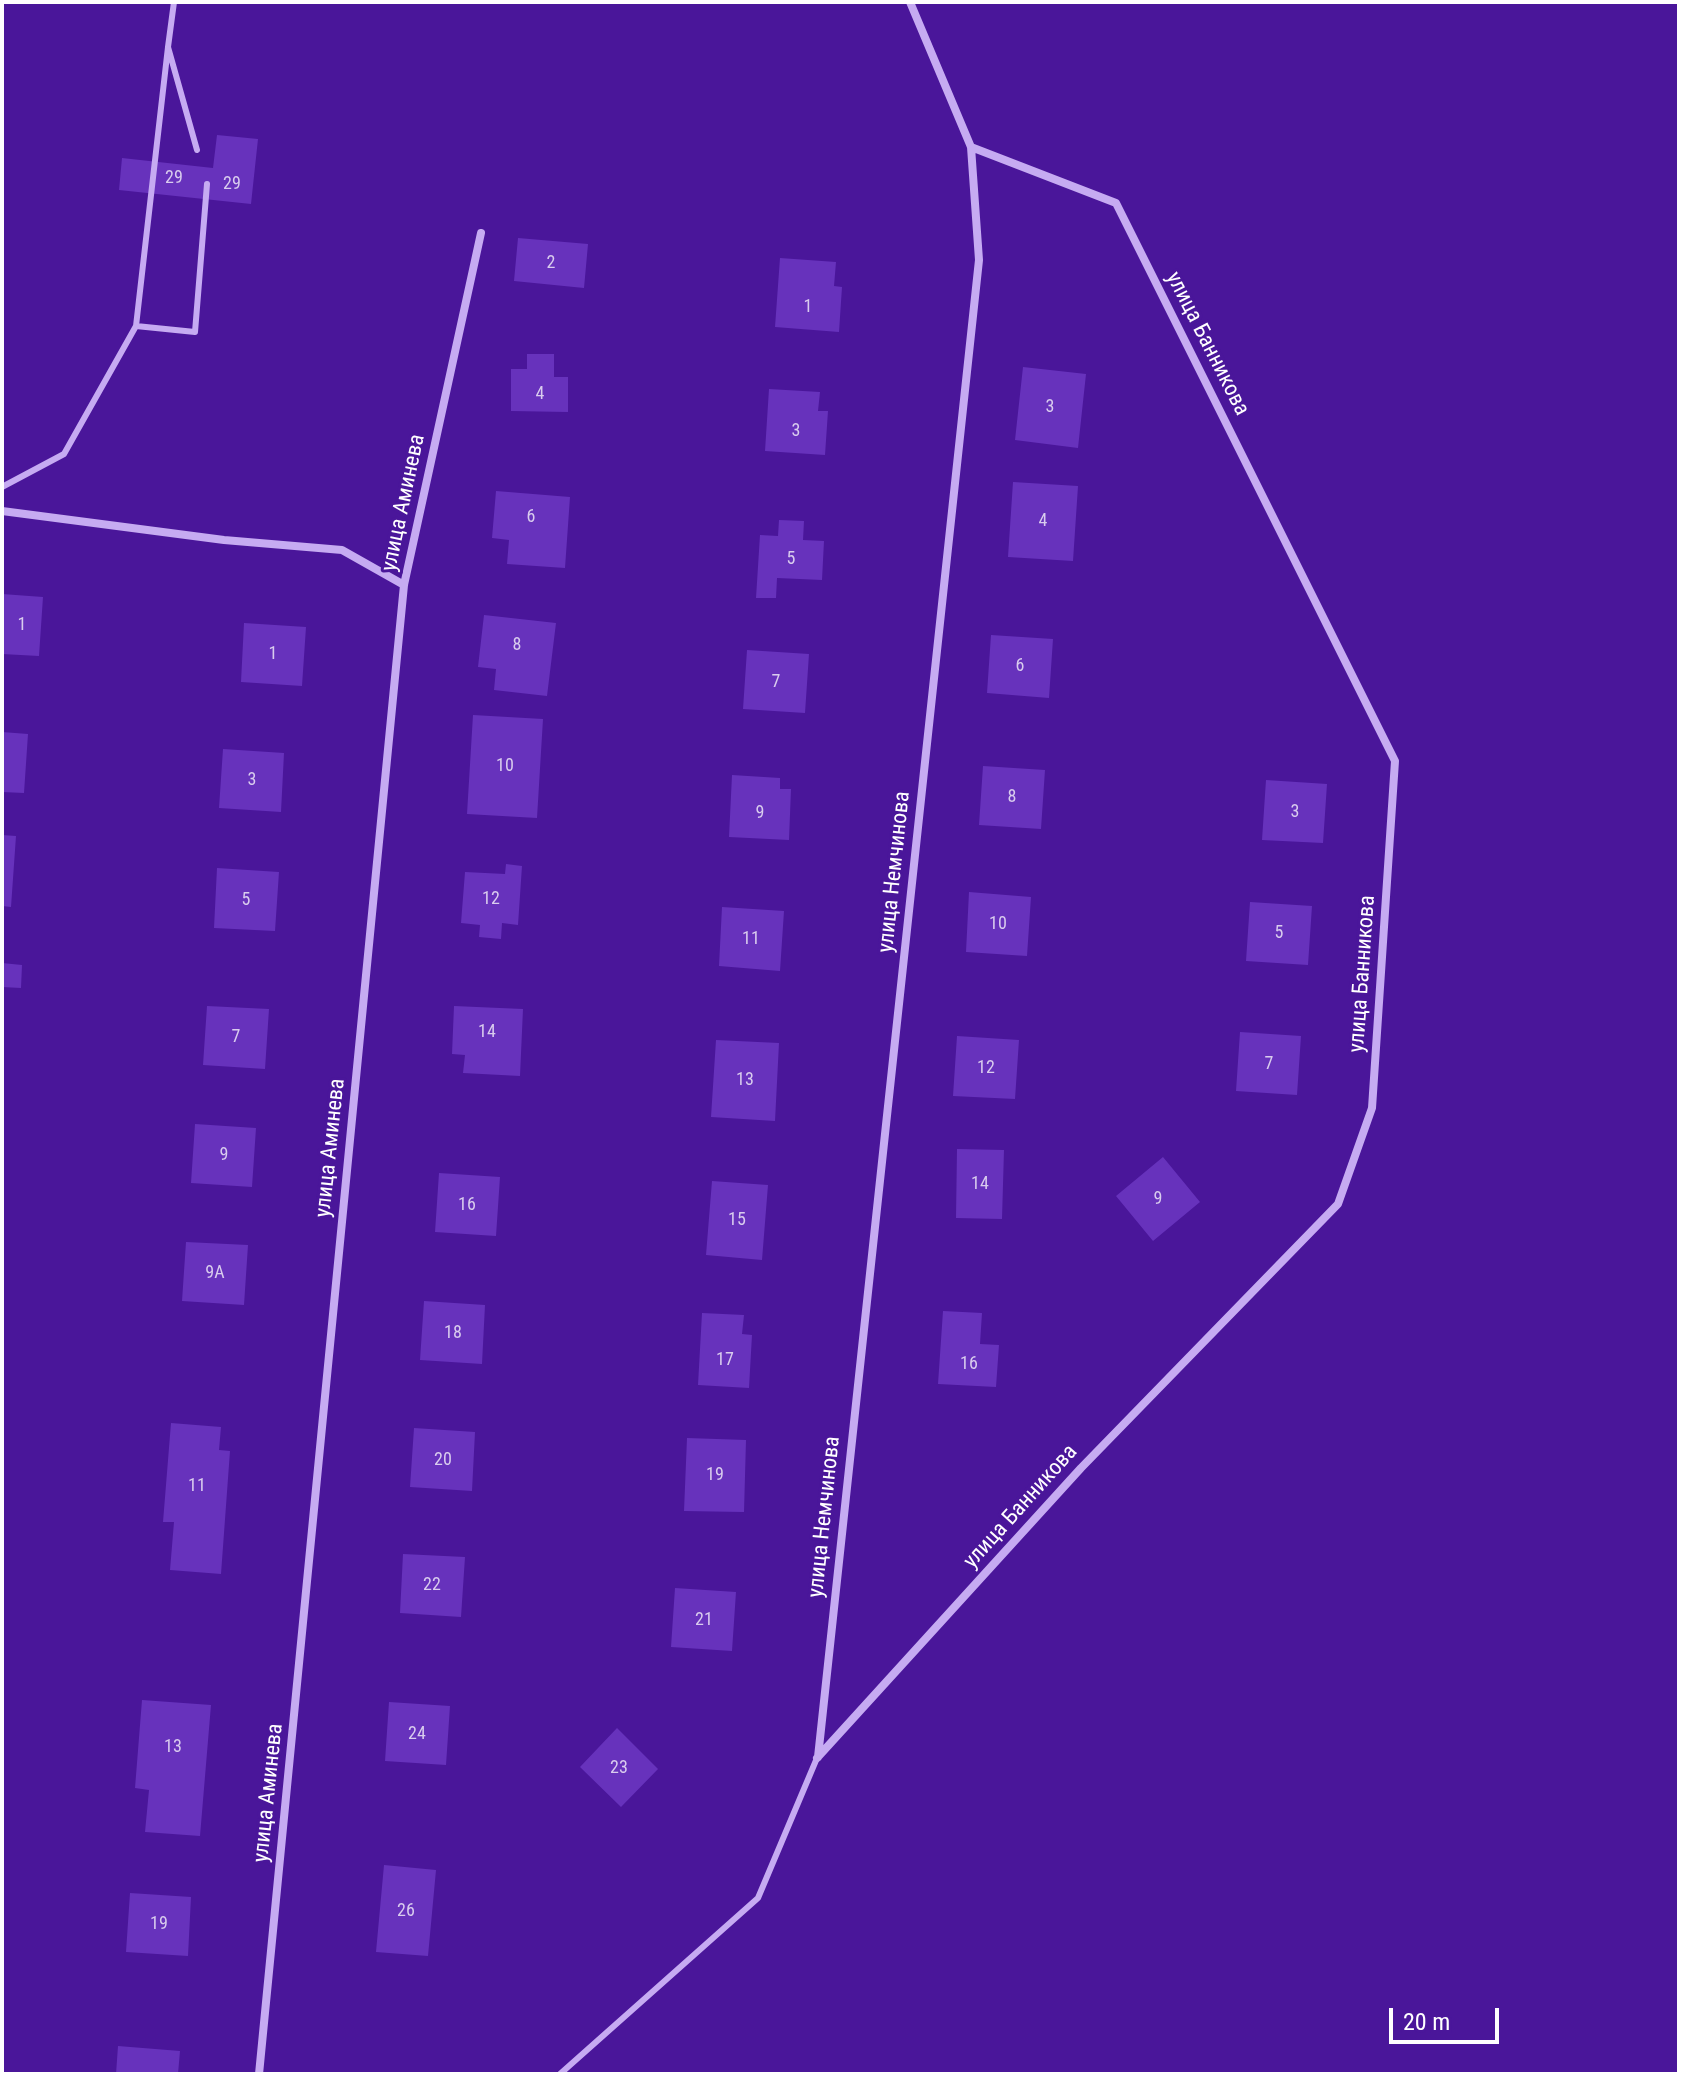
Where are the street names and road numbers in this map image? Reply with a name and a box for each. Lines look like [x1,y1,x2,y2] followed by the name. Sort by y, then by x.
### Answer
[1159,268,1255,420] street label: улица Банникова
[377,432,431,574] street label: улица Аминева
[873,790,917,954] street label: улица Немчинова
[1344,895,1382,1053] street label: улица Банникова
[311,1077,351,1219] street label: улица Аминева
[803,1435,847,1599] street label: улица Немчинова
[958,1440,1084,1574] street label: улица Банникова
[249,1722,289,1864] street label: улица Аминева

